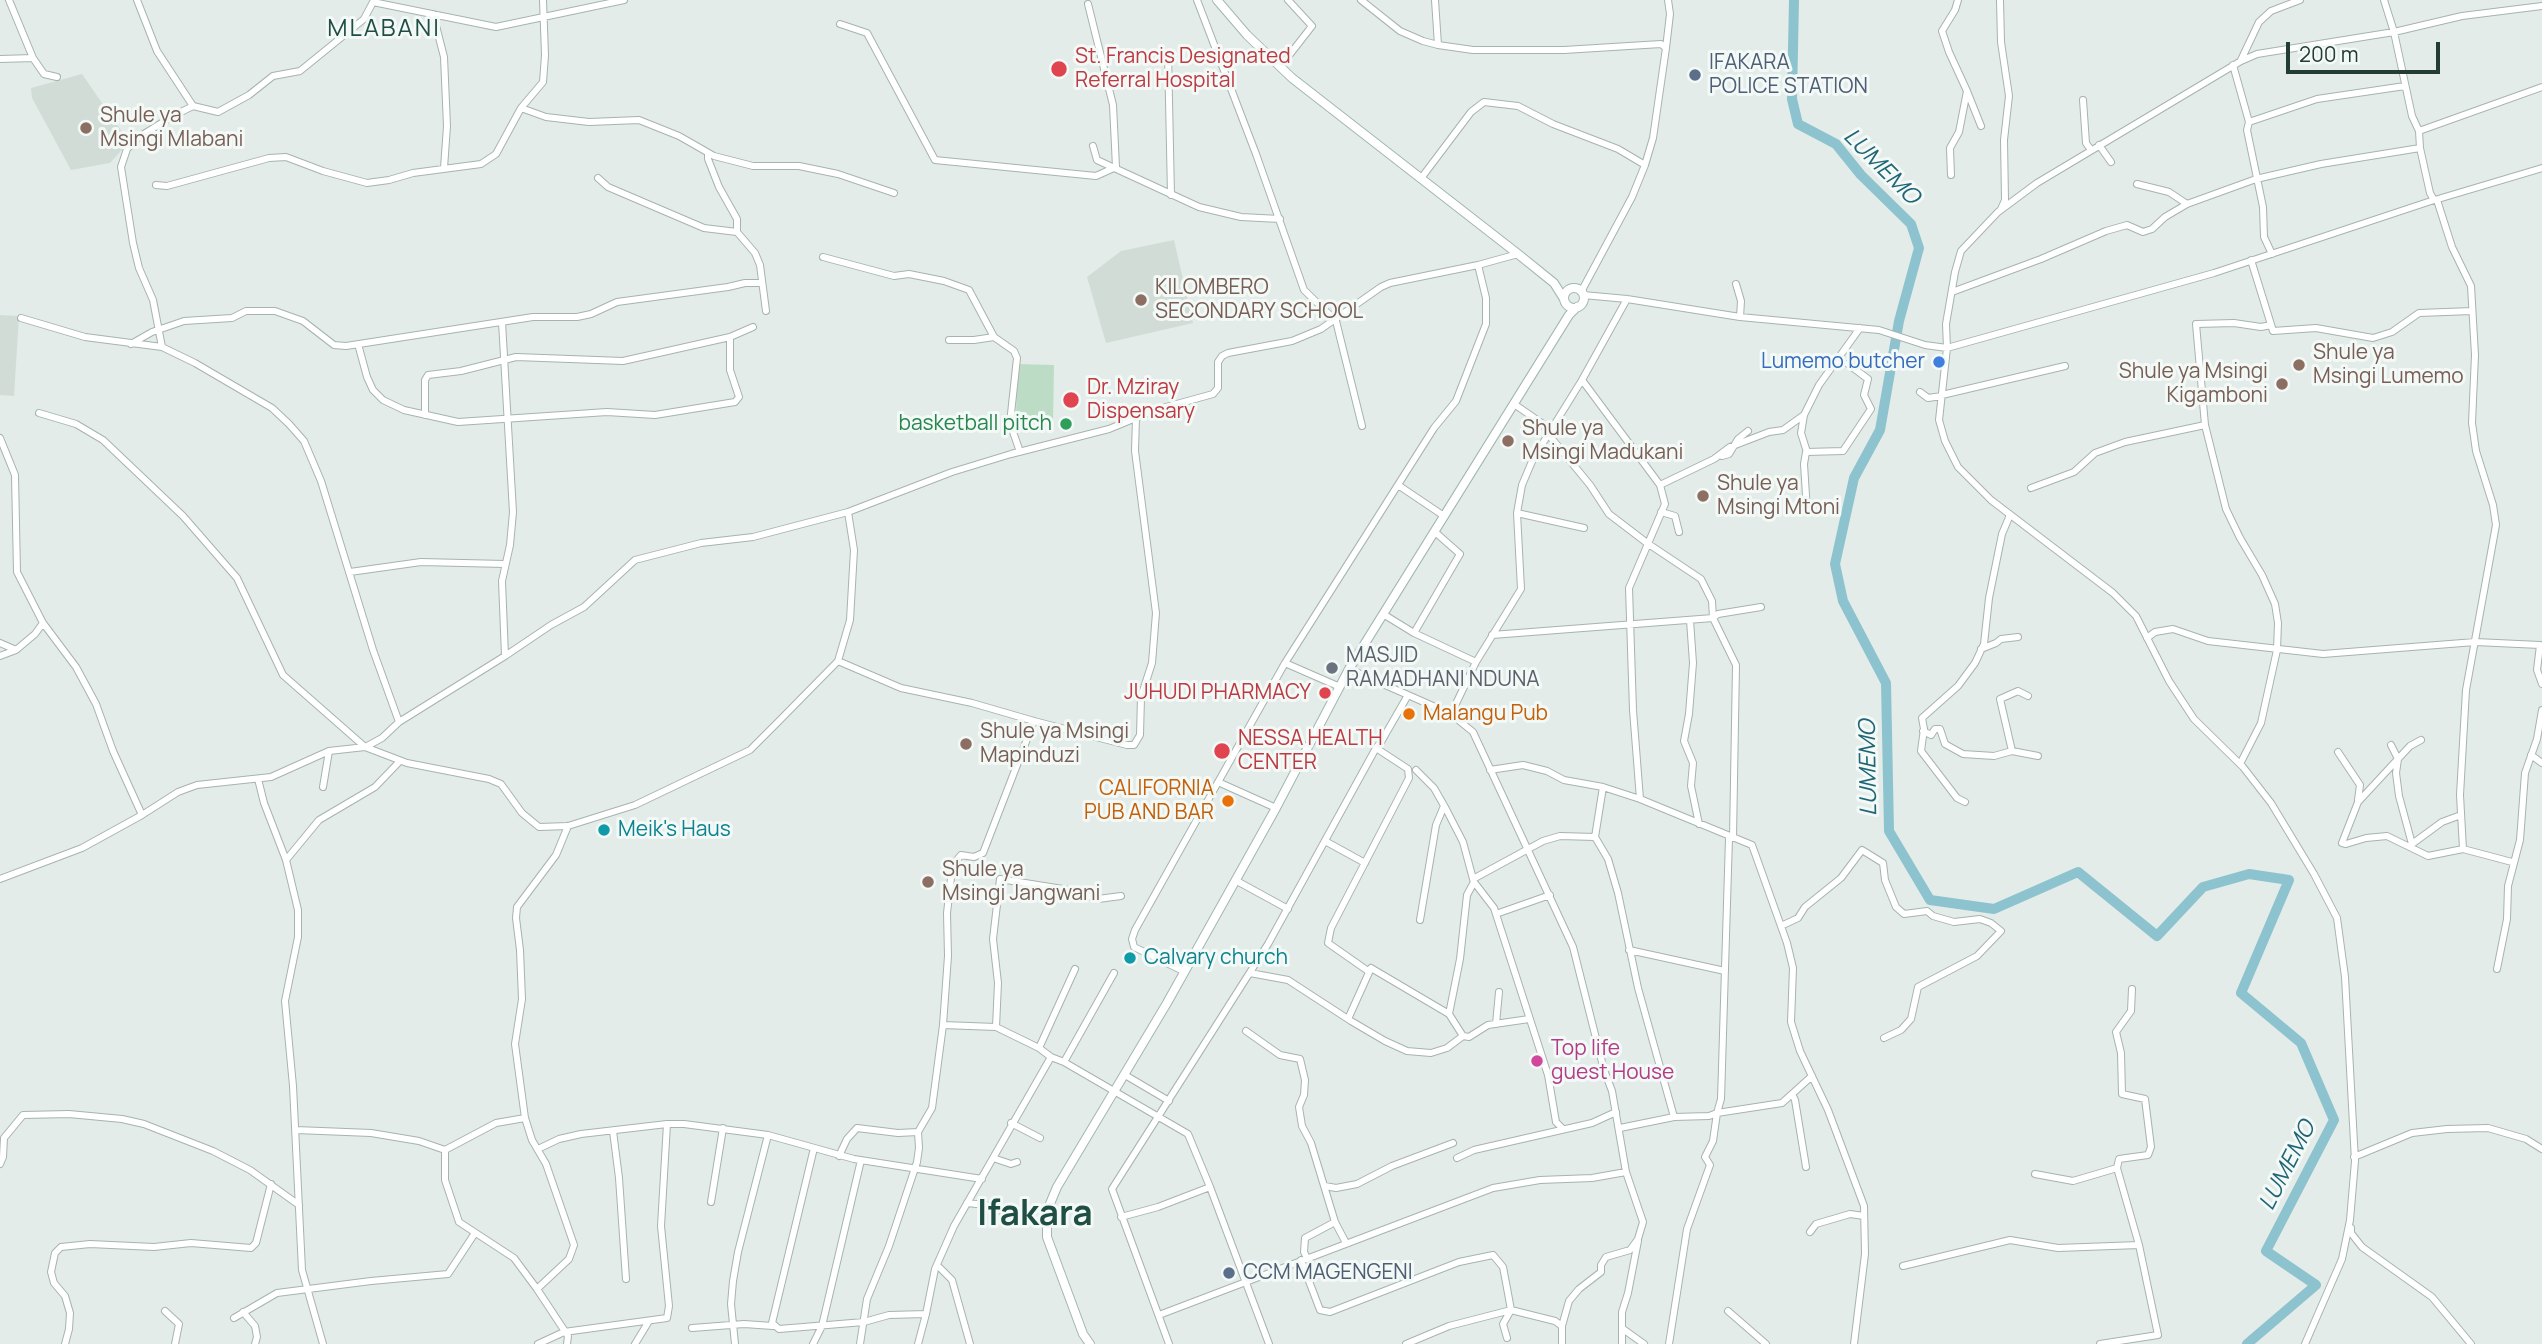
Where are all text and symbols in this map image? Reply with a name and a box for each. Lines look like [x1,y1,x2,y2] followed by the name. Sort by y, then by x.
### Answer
[328,15,440,43] district label: MLABANI
[2290,28,2444,72] scale bar
[2299,40,2359,68] text: 200 m
[1075,44,1291,94] place label: St. Francis Designated Referral Hospital
[1709,50,1868,100] place label: IFAKARA POLICE STATION
[1049,59,1069,79] marker: St. Francis Designated Referral Hospital
[1687,67,1703,83] marker: IFAKARA POLICE STATION
[100,103,243,153] place label: Shule ya Msingi Mlabani
[78,120,94,136] marker: Shule ya Msingi Mlabani
[1837,123,1925,211] water label: LUMEMO
[1155,275,1363,325] place label: KILOMBERO SECONDARY SCHOOL
[1133,292,1149,308] marker: KILOMBERO SECONDARY SCHOOL
[2313,340,2464,390] place label: Shule ya Msingi Lumemo
[1761,349,1925,375] place label: Lumemo butcher
[1931,354,1947,370] marker: Lumemo butcher
[2291,357,2307,373] marker: Shule ya Msingi Lumemo
[2119,359,2268,409] place label: Shule ya Msingi Kigamboni
[1087,375,1195,425] place label: Dr. Mziray Dispensary
[2274,376,2290,392] marker: Shule ya Msingi Kigamboni
[1061,390,1081,410] marker: Dr. Mziray Dispensary
[898,411,1052,437] place label: basketball pitch
[1058,416,1074,432] marker: basketball pitch
[1522,416,1683,466] place label: Shule ya Msingi Madukani
[1500,433,1516,449] marker: Shule ya Msingi Madukani
[1717,471,1840,521] place label: Shule ya Msingi Mtoni
[1695,488,1711,504] marker: Shule ya Msingi Mtoni
[1346,643,1540,693] place label: MASJID RAMADHANI NDUNA
[1324,660,1340,676] marker: MASJID RAMADHANI NDUNA
[1124,680,1311,706] place label: JUHUDI PHARMACY
[1317,685,1333,701] marker: JUHUDI PHARMACY
[1423,701,1548,727] place label: Malangu Pub
[1401,706,1417,722] marker: Malangu Pub
[980,719,1129,769] place label: Shule ya Msingi Mapinduzi
[1854,720,1884,816] water label: LUMEMO
[1238,726,1383,776] place label: NESSA HEALTH CENTER
[958,736,974,752] marker: Shule ya Msingi Mapinduzi
[1212,741,1232,761] marker: NESSA HEALTH CENTER
[1084,776,1214,826] place label: CALIFORNIA PUB AND BAR
[1220,793,1236,809] marker: CALIFORNIA PUB AND BAR
[618,817,731,843] place label: Meik's Haus
[596,822,612,838] marker: Meik's Haus
[942,857,1100,907] place label: Shule ya Msingi Jangwani
[920,874,936,890] marker: Shule ya Msingi Jangwani
[1144,945,1288,971] place label: Calvary church
[1122,950,1138,966] marker: Calvary church
[1551,1036,1674,1086] place label: Top life guest House
[1529,1053,1545,1069] marker: Top life guest House
[2254,1117,2322,1215] water label: LUMEMO
[977,1194,1093,1236] district label: Ifakara
[1243,1260,1413,1286] place label: CCM MAGENGENI
[1221,1265,1237,1281] marker: CCM MAGENGENI

